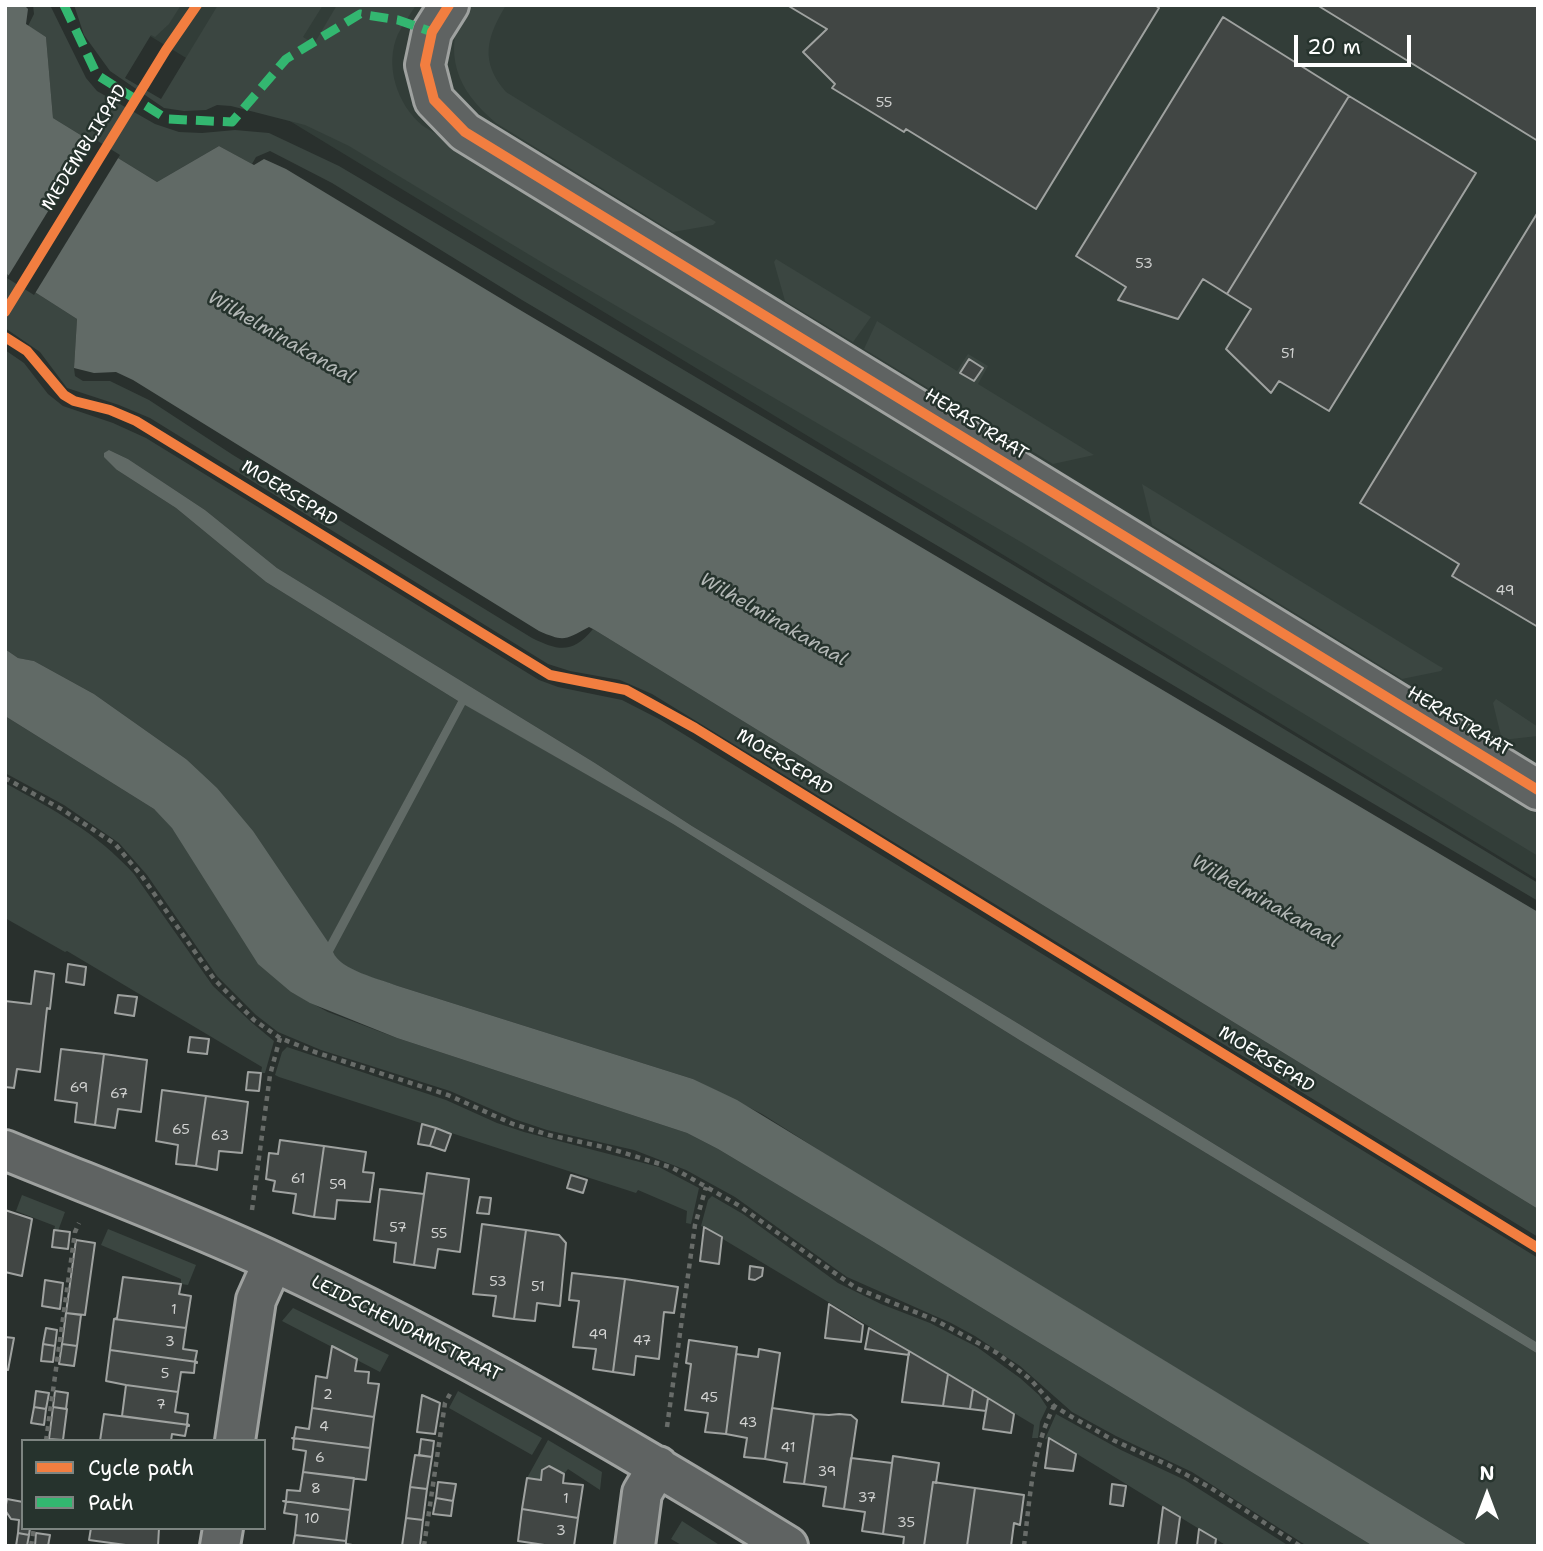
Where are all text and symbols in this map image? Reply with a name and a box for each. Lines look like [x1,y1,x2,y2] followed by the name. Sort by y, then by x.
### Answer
[1298,21,1415,65] scale bar
[1307,33,1361,61] text: 20 m
[37,81,133,215] street label: MEDEMBLIKPAD
[876,95,892,111] house number: 55
[1135,256,1153,272] house number: 53
[203,286,359,390] water label: Wilhelminakanaal
[1281,346,1295,362] house number: 51
[920,385,1032,465] street label: HERASTRAAT
[237,456,341,532] street label: MOERSEPAD
[695,568,851,672] water label: Wilhelminakanaal
[1496,583,1514,599] house number: 49
[1403,682,1515,762] street label: HERASTRAAT
[732,725,836,801] street label: MOERSEPAD
[1187,850,1343,954] water label: Wilhelminakanaal
[1214,1022,1318,1098] street label: MOERSEPAD
[70,1080,88,1096] house number: 69
[110,1086,128,1102] house number: 67
[172,1122,190,1138] house number: 65
[211,1128,229,1144] house number: 63
[291,1171,305,1187] house number: 61
[329,1177,347,1193] house number: 59
[389,1220,407,1236] house number: 57
[431,1226,447,1242] house number: 55
[307,1271,505,1387] street label: LEIDSCHENDAMSTRAAT
[489,1274,507,1290] house number: 53
[531,1279,545,1295] house number: 51
[171,1302,177,1318] house number: 1
[589,1327,607,1343] house number: 49
[633,1333,651,1349] house number: 47
[165,1334,175,1350] house number: 3
[161,1366,169,1382] house number: 5
[323,1387,333,1403] house number: 2
[700,1390,718,1406] house number: 45
[156,1397,166,1413] house number: 7
[739,1415,757,1431] house number: 43
[319,1419,329,1435] house number: 4
[21,1439,266,1530] legend
[781,1440,795,1456] house number: 41
[315,1450,325,1466] house number: 6
[88,1454,194,1482] text: Cycle path
[1452,1460,1522,1530] north arrow
[1479,1461,1495,1486] text: N
[818,1464,836,1480] house number: 39
[311,1481,321,1497] house number: 8
[88,1489,134,1517] text: Path
[858,1490,876,1506] house number: 37
[563,1491,569,1507] house number: 1
[304,1511,320,1527] house number: 10
[897,1515,915,1531] house number: 35
[556,1523,566,1539] house number: 3

